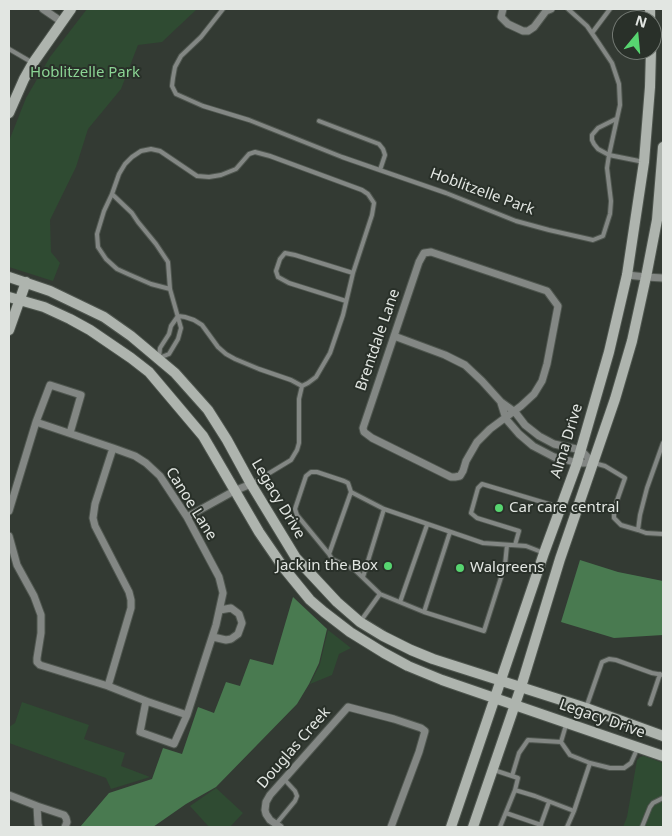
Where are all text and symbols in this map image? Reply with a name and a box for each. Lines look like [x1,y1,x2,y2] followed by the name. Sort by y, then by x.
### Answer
[612,10,662,60] north arrow
[633,10,649,32] text: N
[30,64,140,82] park label: Hoblitzelle Park
[427,165,537,219] street label: Hoblitzelle Park
[352,287,404,393] street label: Brentdale Lane
[547,402,587,480] street label: Alma Drive
[247,456,309,542] street label: Legacy Drive
[161,464,221,544] street label: Canoe Lane
[509,499,619,517] place label: Car care central
[493,502,505,514] marker: Car care central
[276,557,378,575] place label: Jack in the Box
[470,559,544,577] place label: Walgreens
[382,560,394,572] marker: Jack in the Box
[454,562,466,574] marker: Walgreens
[557,696,647,742] street label: Legacy Drive
[254,704,334,792] street label: Douglas Creek

